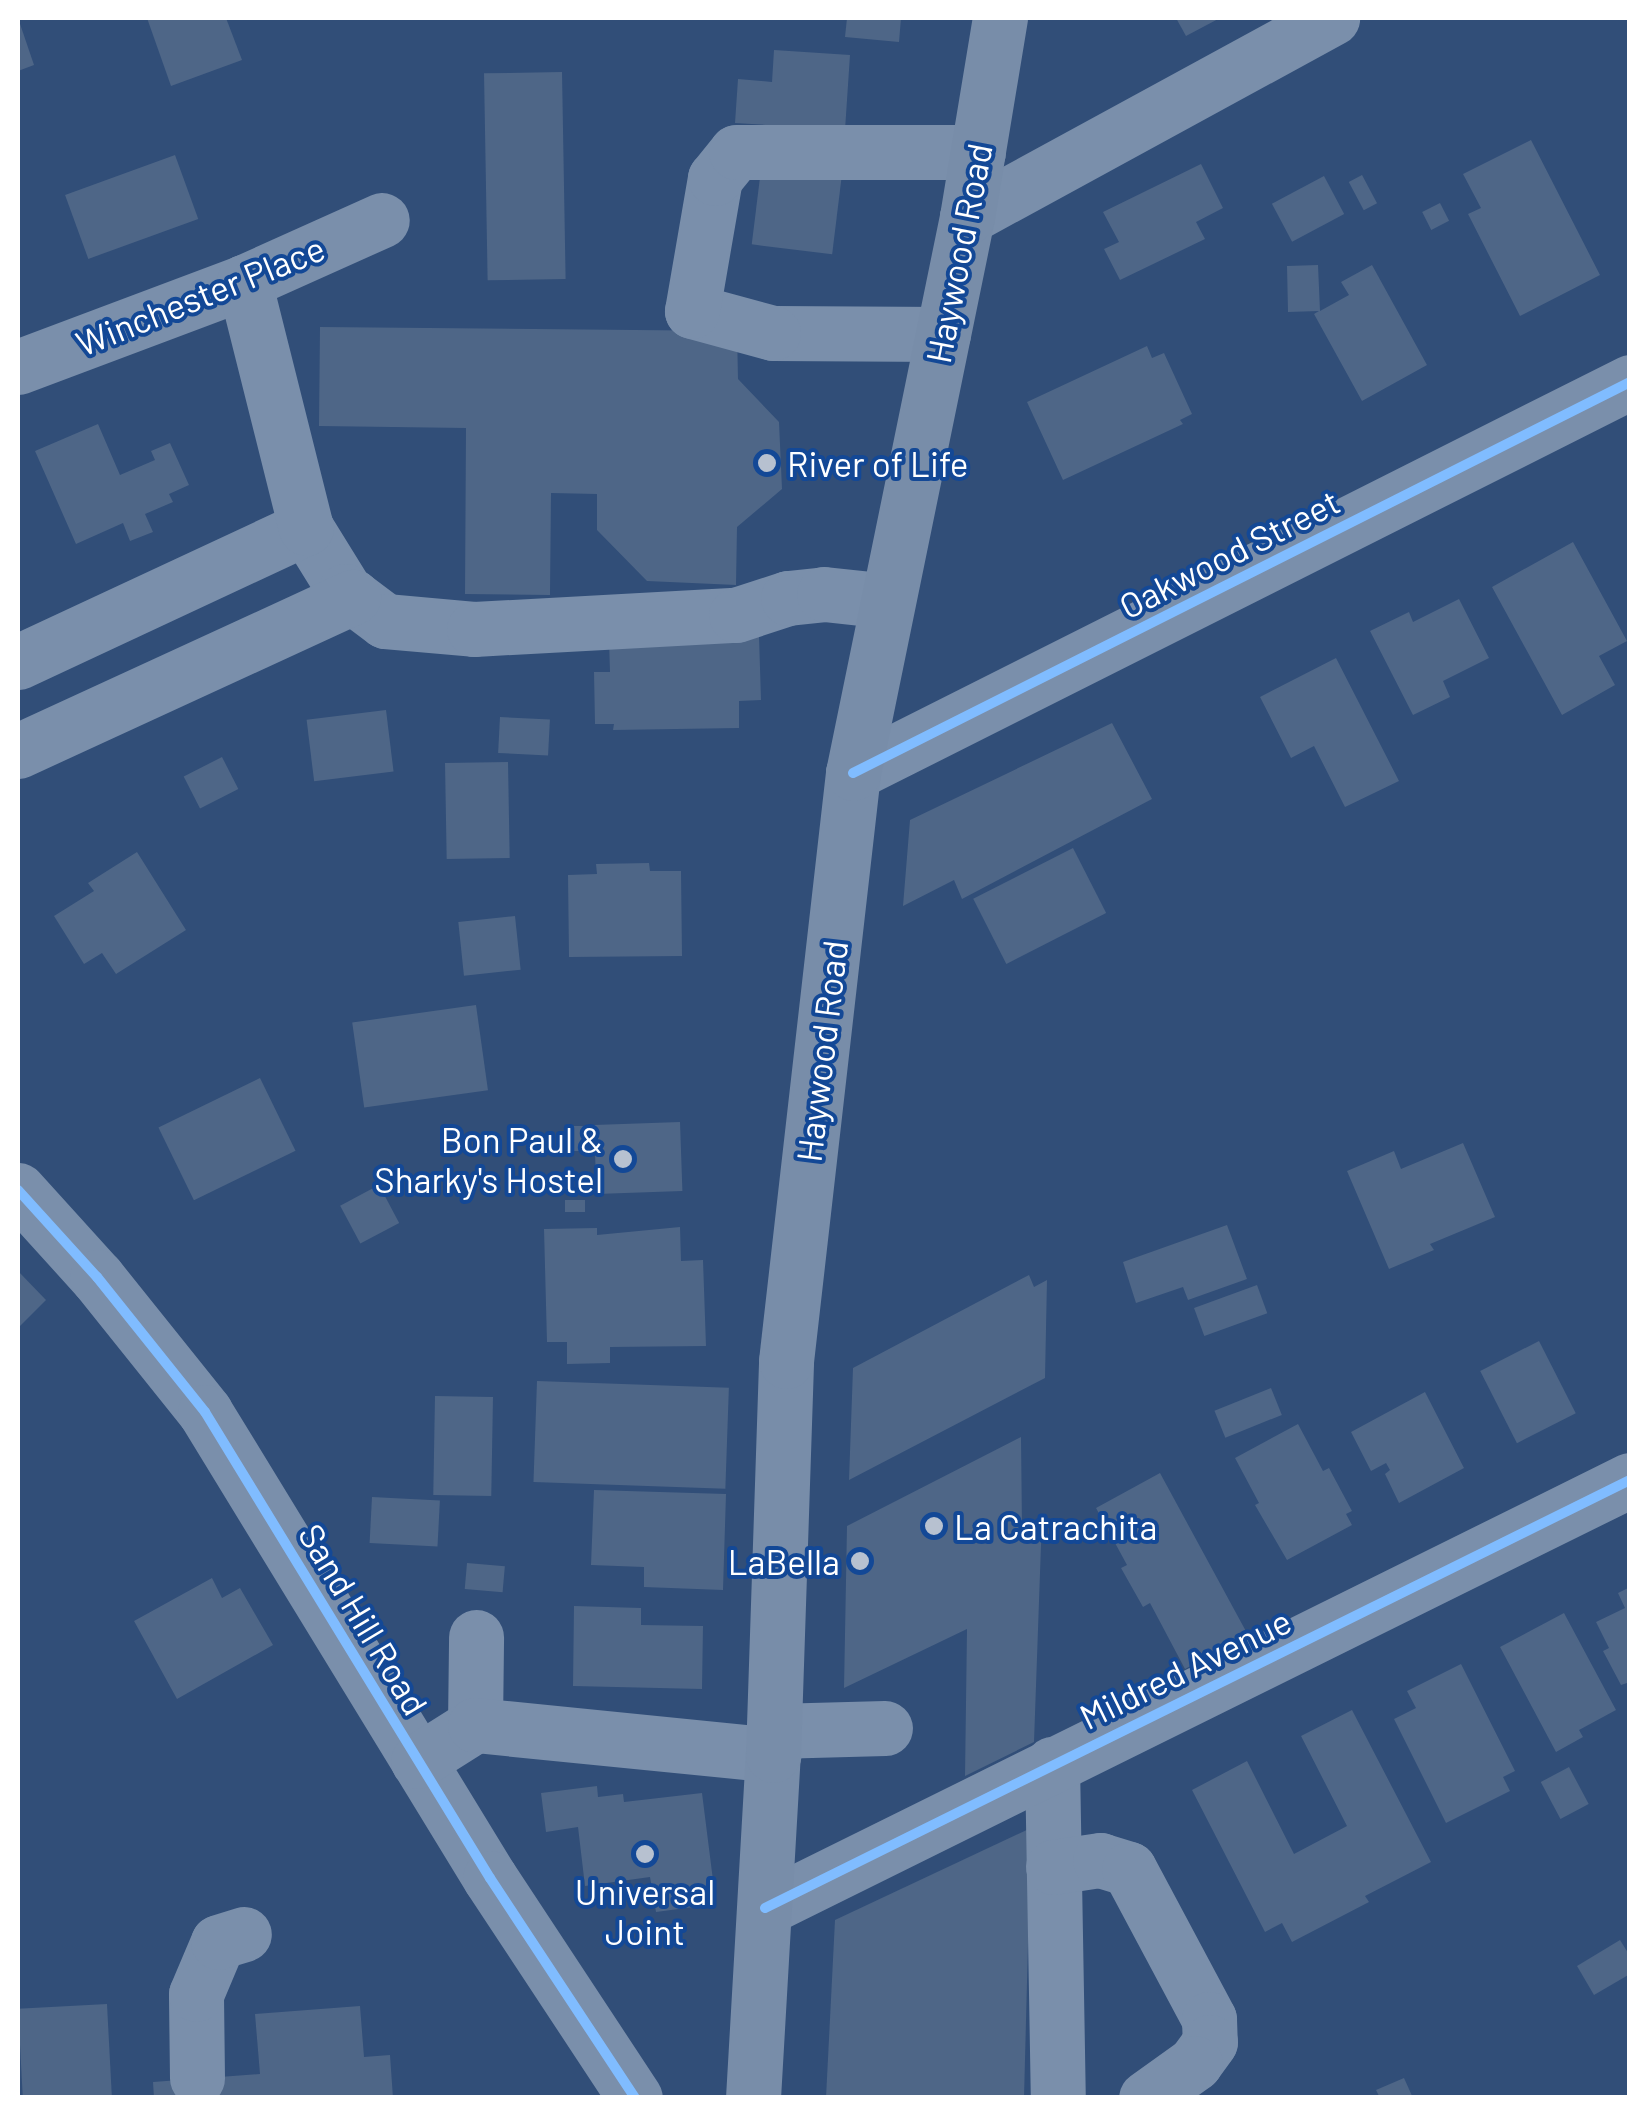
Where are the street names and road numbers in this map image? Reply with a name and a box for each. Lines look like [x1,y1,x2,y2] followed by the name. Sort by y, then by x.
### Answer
[916,140,1000,366] street label: Haywood Road
[70,226,330,364] street label: Winchester Place
[1112,479,1346,627] street label: Oakwood Street
[787,938,855,1164] street label: Haywood Road
[291,1516,437,1722] street label: Sand Hill Road
[1073,1599,1297,1737] street label: Mildred Avenue

